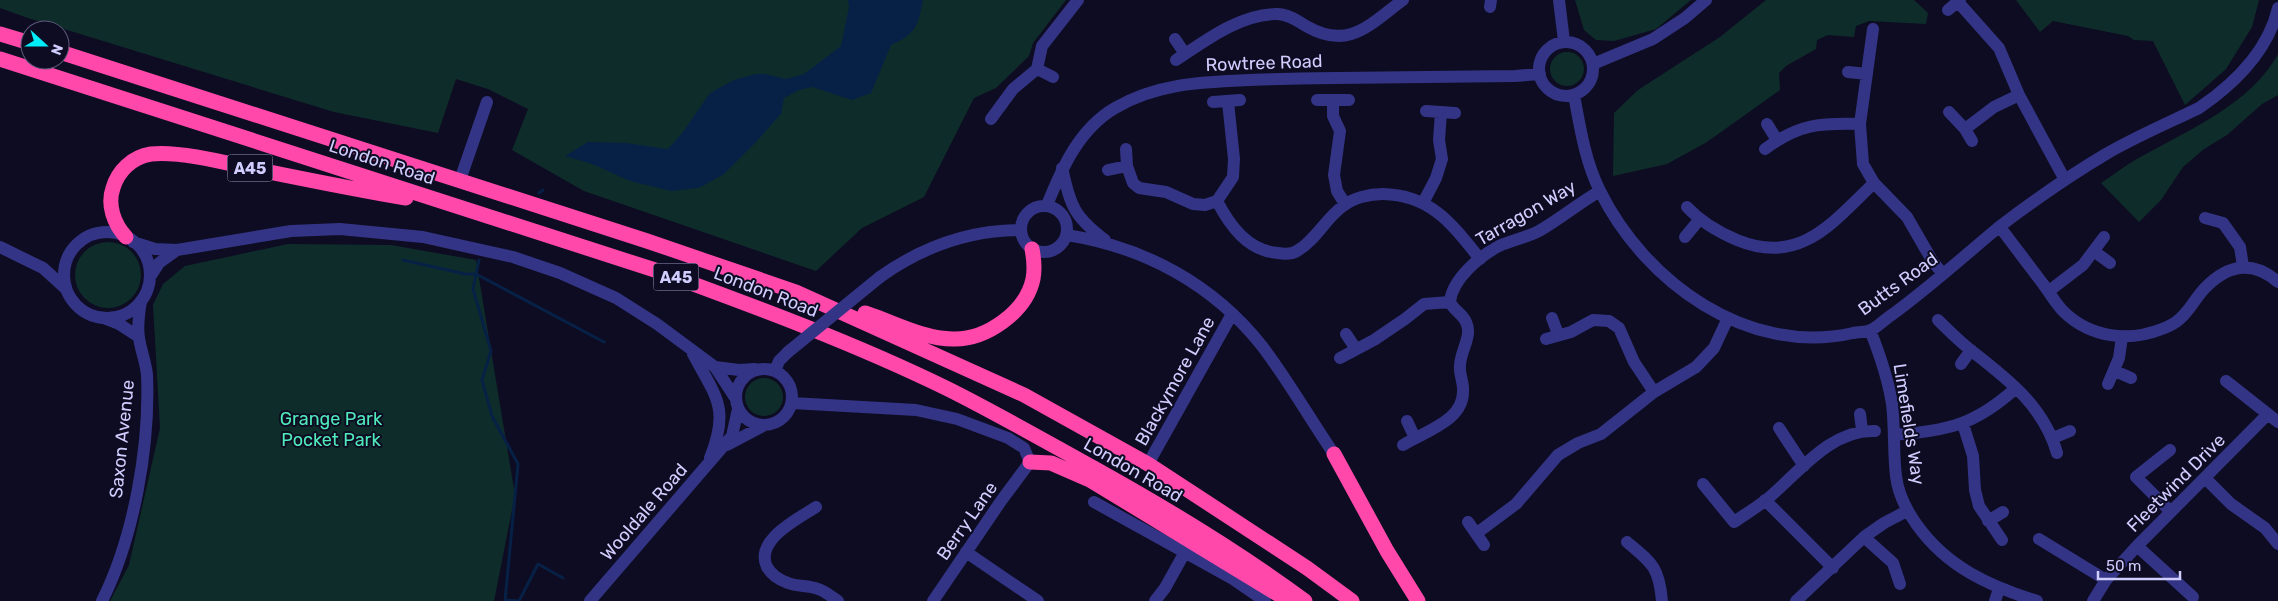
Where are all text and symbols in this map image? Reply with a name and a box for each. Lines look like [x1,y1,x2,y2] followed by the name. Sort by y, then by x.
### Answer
[20,20,70,70] north arrow
[47,42,66,57] text: N
[1205,50,1323,76] street label: Rowtree Road
[326,135,438,189] street label: London Road
[228,154,272,182] road number: A45
[1472,175,1580,251] street label: Tarragon Way
[1854,248,1942,320] street label: Butts Road
[711,262,821,322] street label: London Road
[654,264,698,290] road number: A45
[1130,313,1220,449] street label: Blackymore Lane
[1889,362,1929,486] street label: Limefields Way
[105,379,139,499] street label: Saxon Avenue
[280,408,383,451] park label: Grange Park Pocket Park
[2122,429,2230,537] street label: Fleetwind Drive
[1080,433,1186,507] street label: London Road
[596,459,692,565] street label: Wooldale Road
[932,478,1002,564] street label: Berry Lane
[2098,548,2180,580] scale bar
[2106,557,2141,575] text: 50 m

